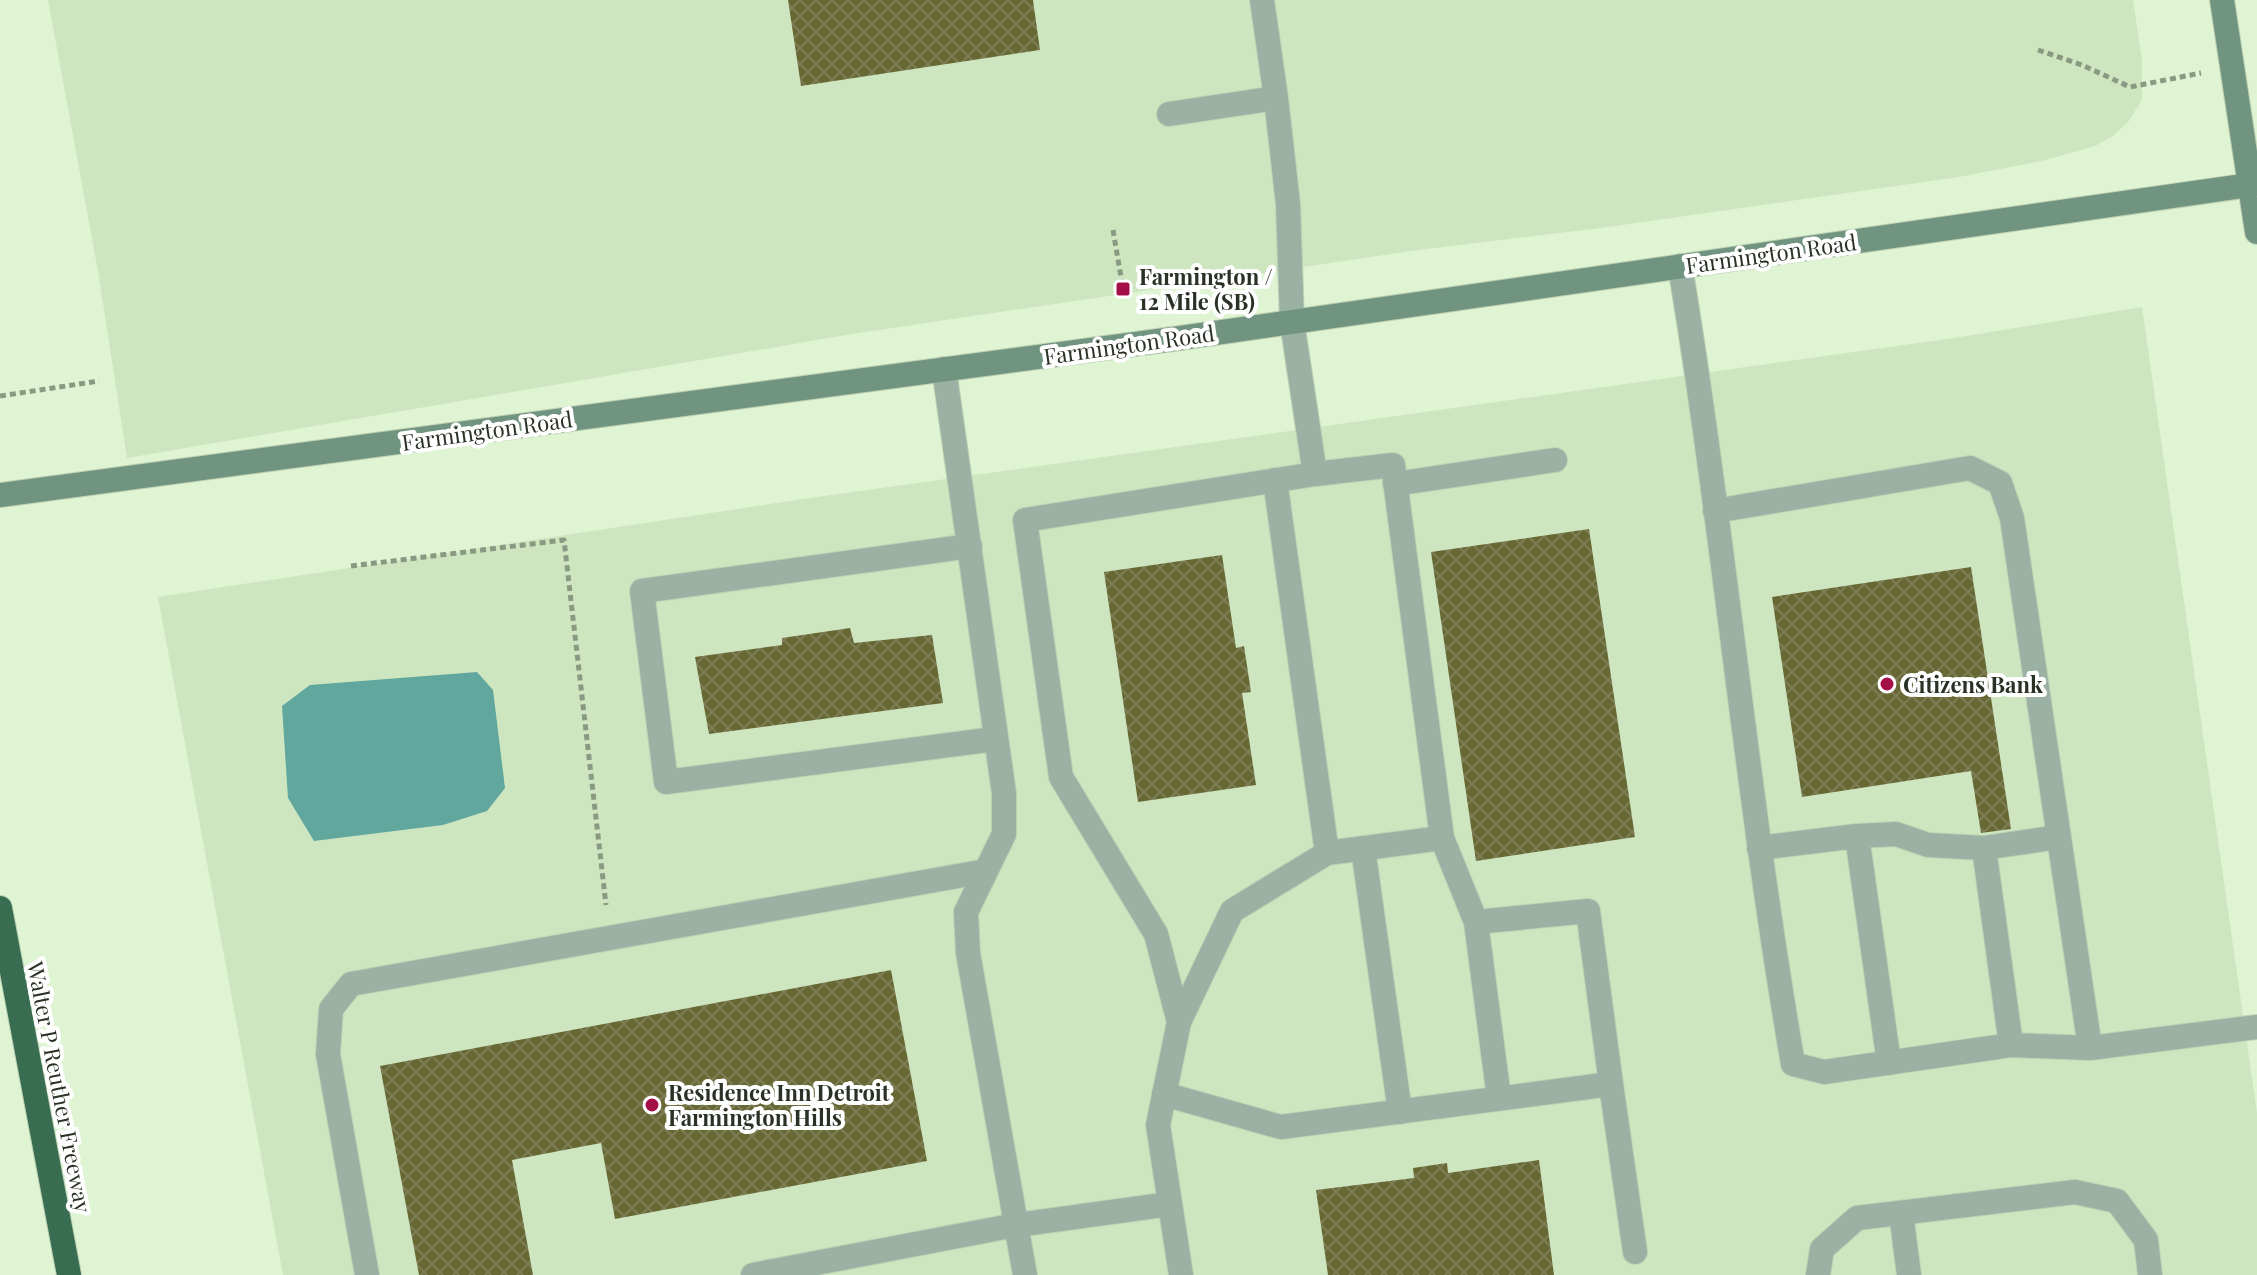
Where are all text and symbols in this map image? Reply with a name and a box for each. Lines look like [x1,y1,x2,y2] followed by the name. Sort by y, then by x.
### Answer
[1684,226,1858,280] street label: Farmington Road
[1139,261,1273,316] place label: Farmington / 12 Mile (SB)
[1114,280,1132,298] marker: Farmington / 12 Mile (SB)
[1042,317,1216,371] street label: Farmington Road
[400,403,574,457] street label: Farmington Road
[1903,669,2043,699] place label: Citizens Bank
[1878,675,1896,693] marker: Citizens Bank
[21,958,99,1215] street label: Walter P Reuther Freeway
[668,1077,890,1132] place label: Residence Inn Detroit Farmington Hills
[643,1096,661,1114] marker: Residence Inn Detroit Farmington Hills

